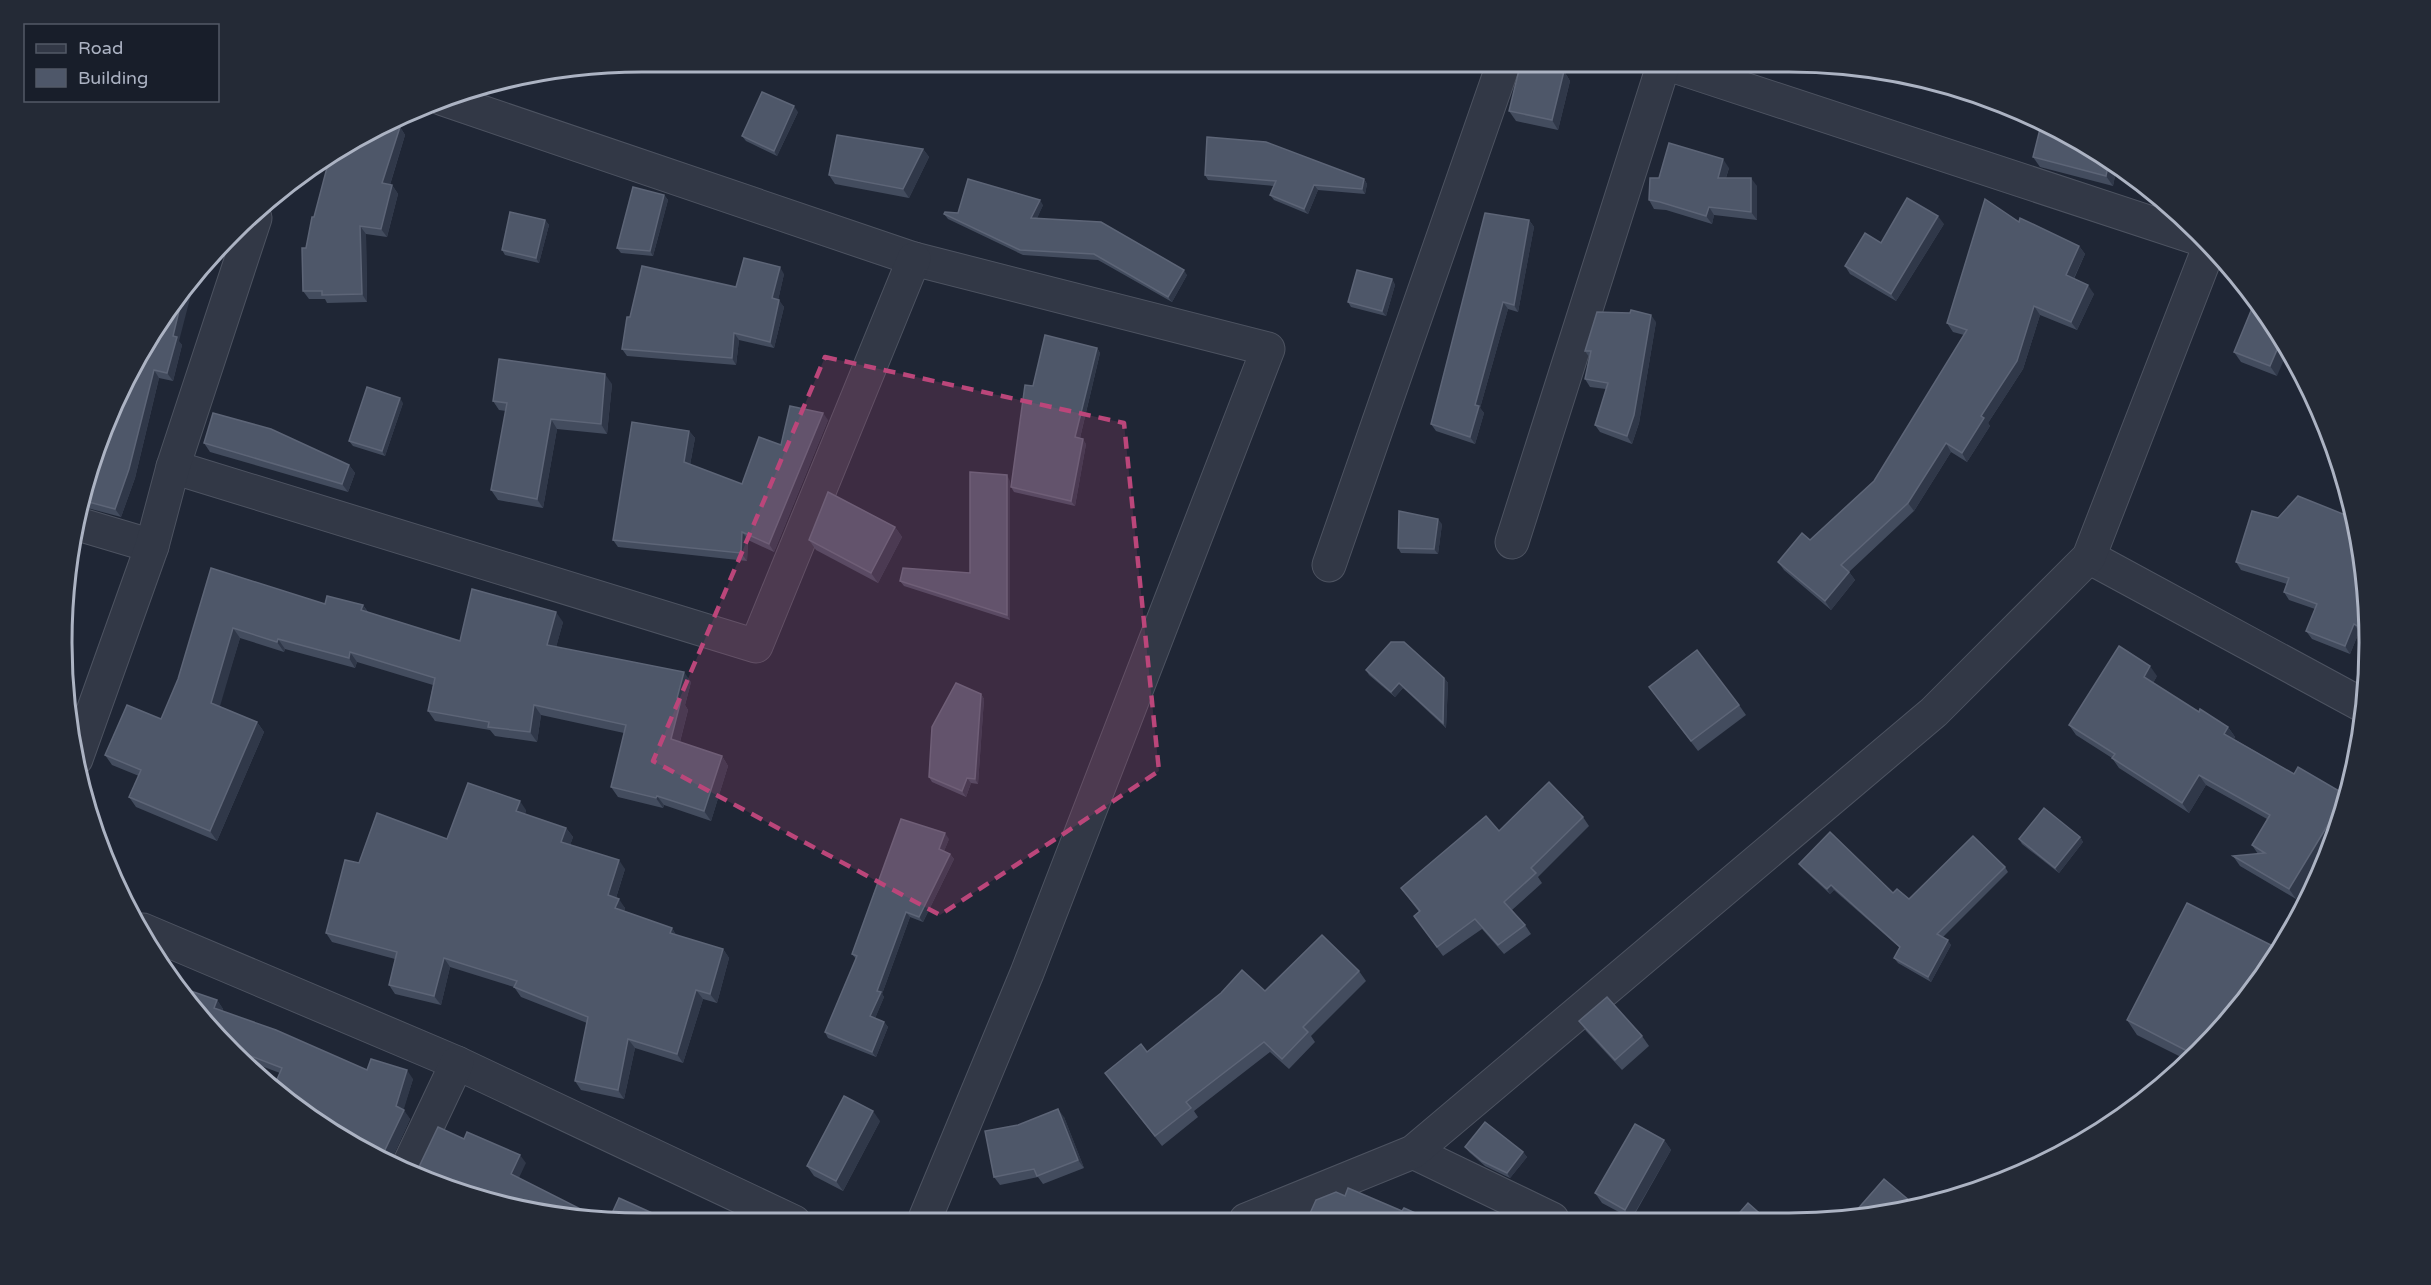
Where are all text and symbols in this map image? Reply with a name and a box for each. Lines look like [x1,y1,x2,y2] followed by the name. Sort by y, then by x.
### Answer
[24,24,219,102] legend
[78,37,123,59] text: Road
[78,67,148,89] text: Building

